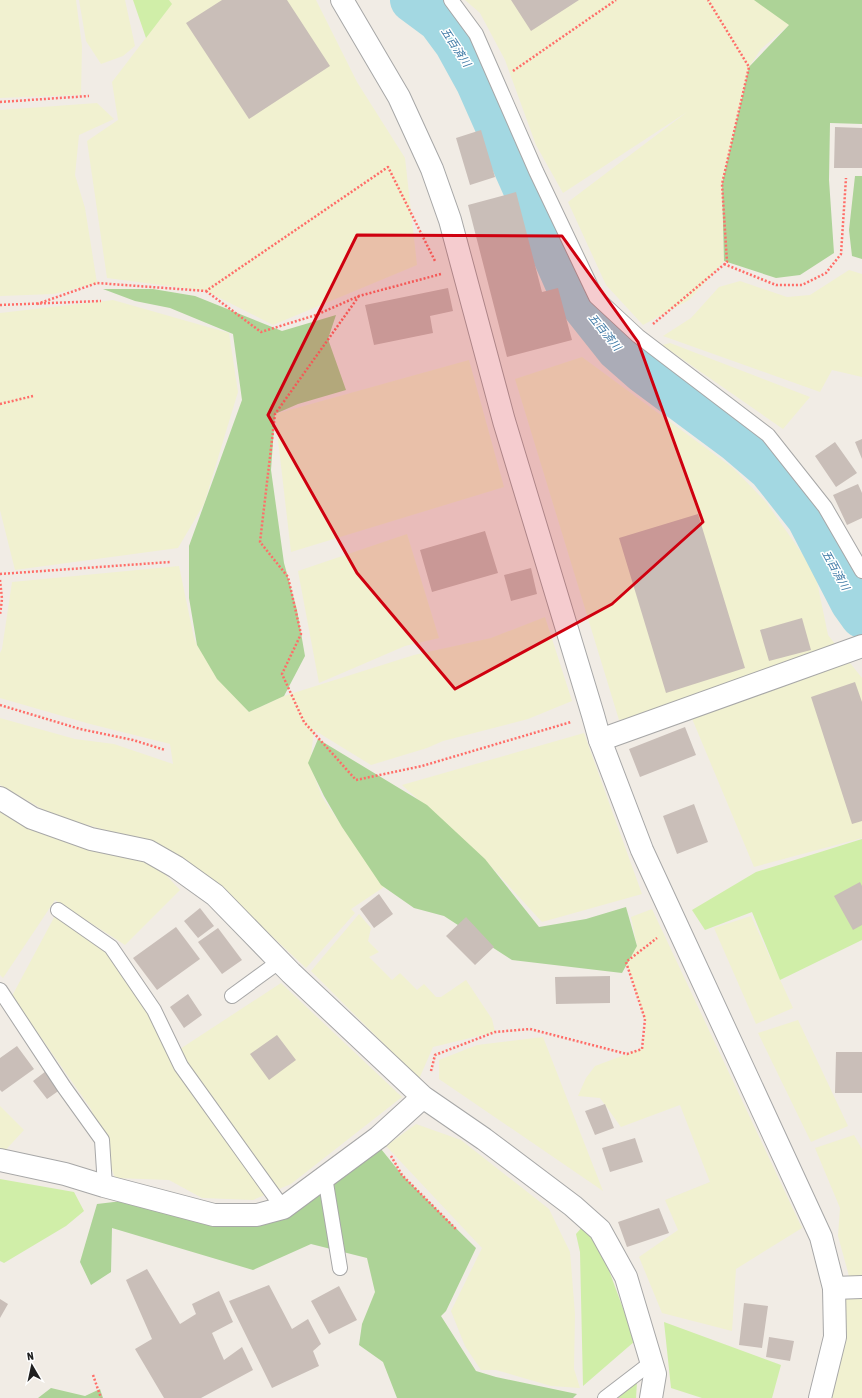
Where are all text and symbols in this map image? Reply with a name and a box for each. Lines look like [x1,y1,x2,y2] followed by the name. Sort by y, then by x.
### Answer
[439,25,474,70] water label: 五百済川
[586,311,624,354] water label: 五百済川
[820,548,852,593] water label: 五百済川
[12,1346,52,1386] north arrow
[26,1350,35,1363] text: N

